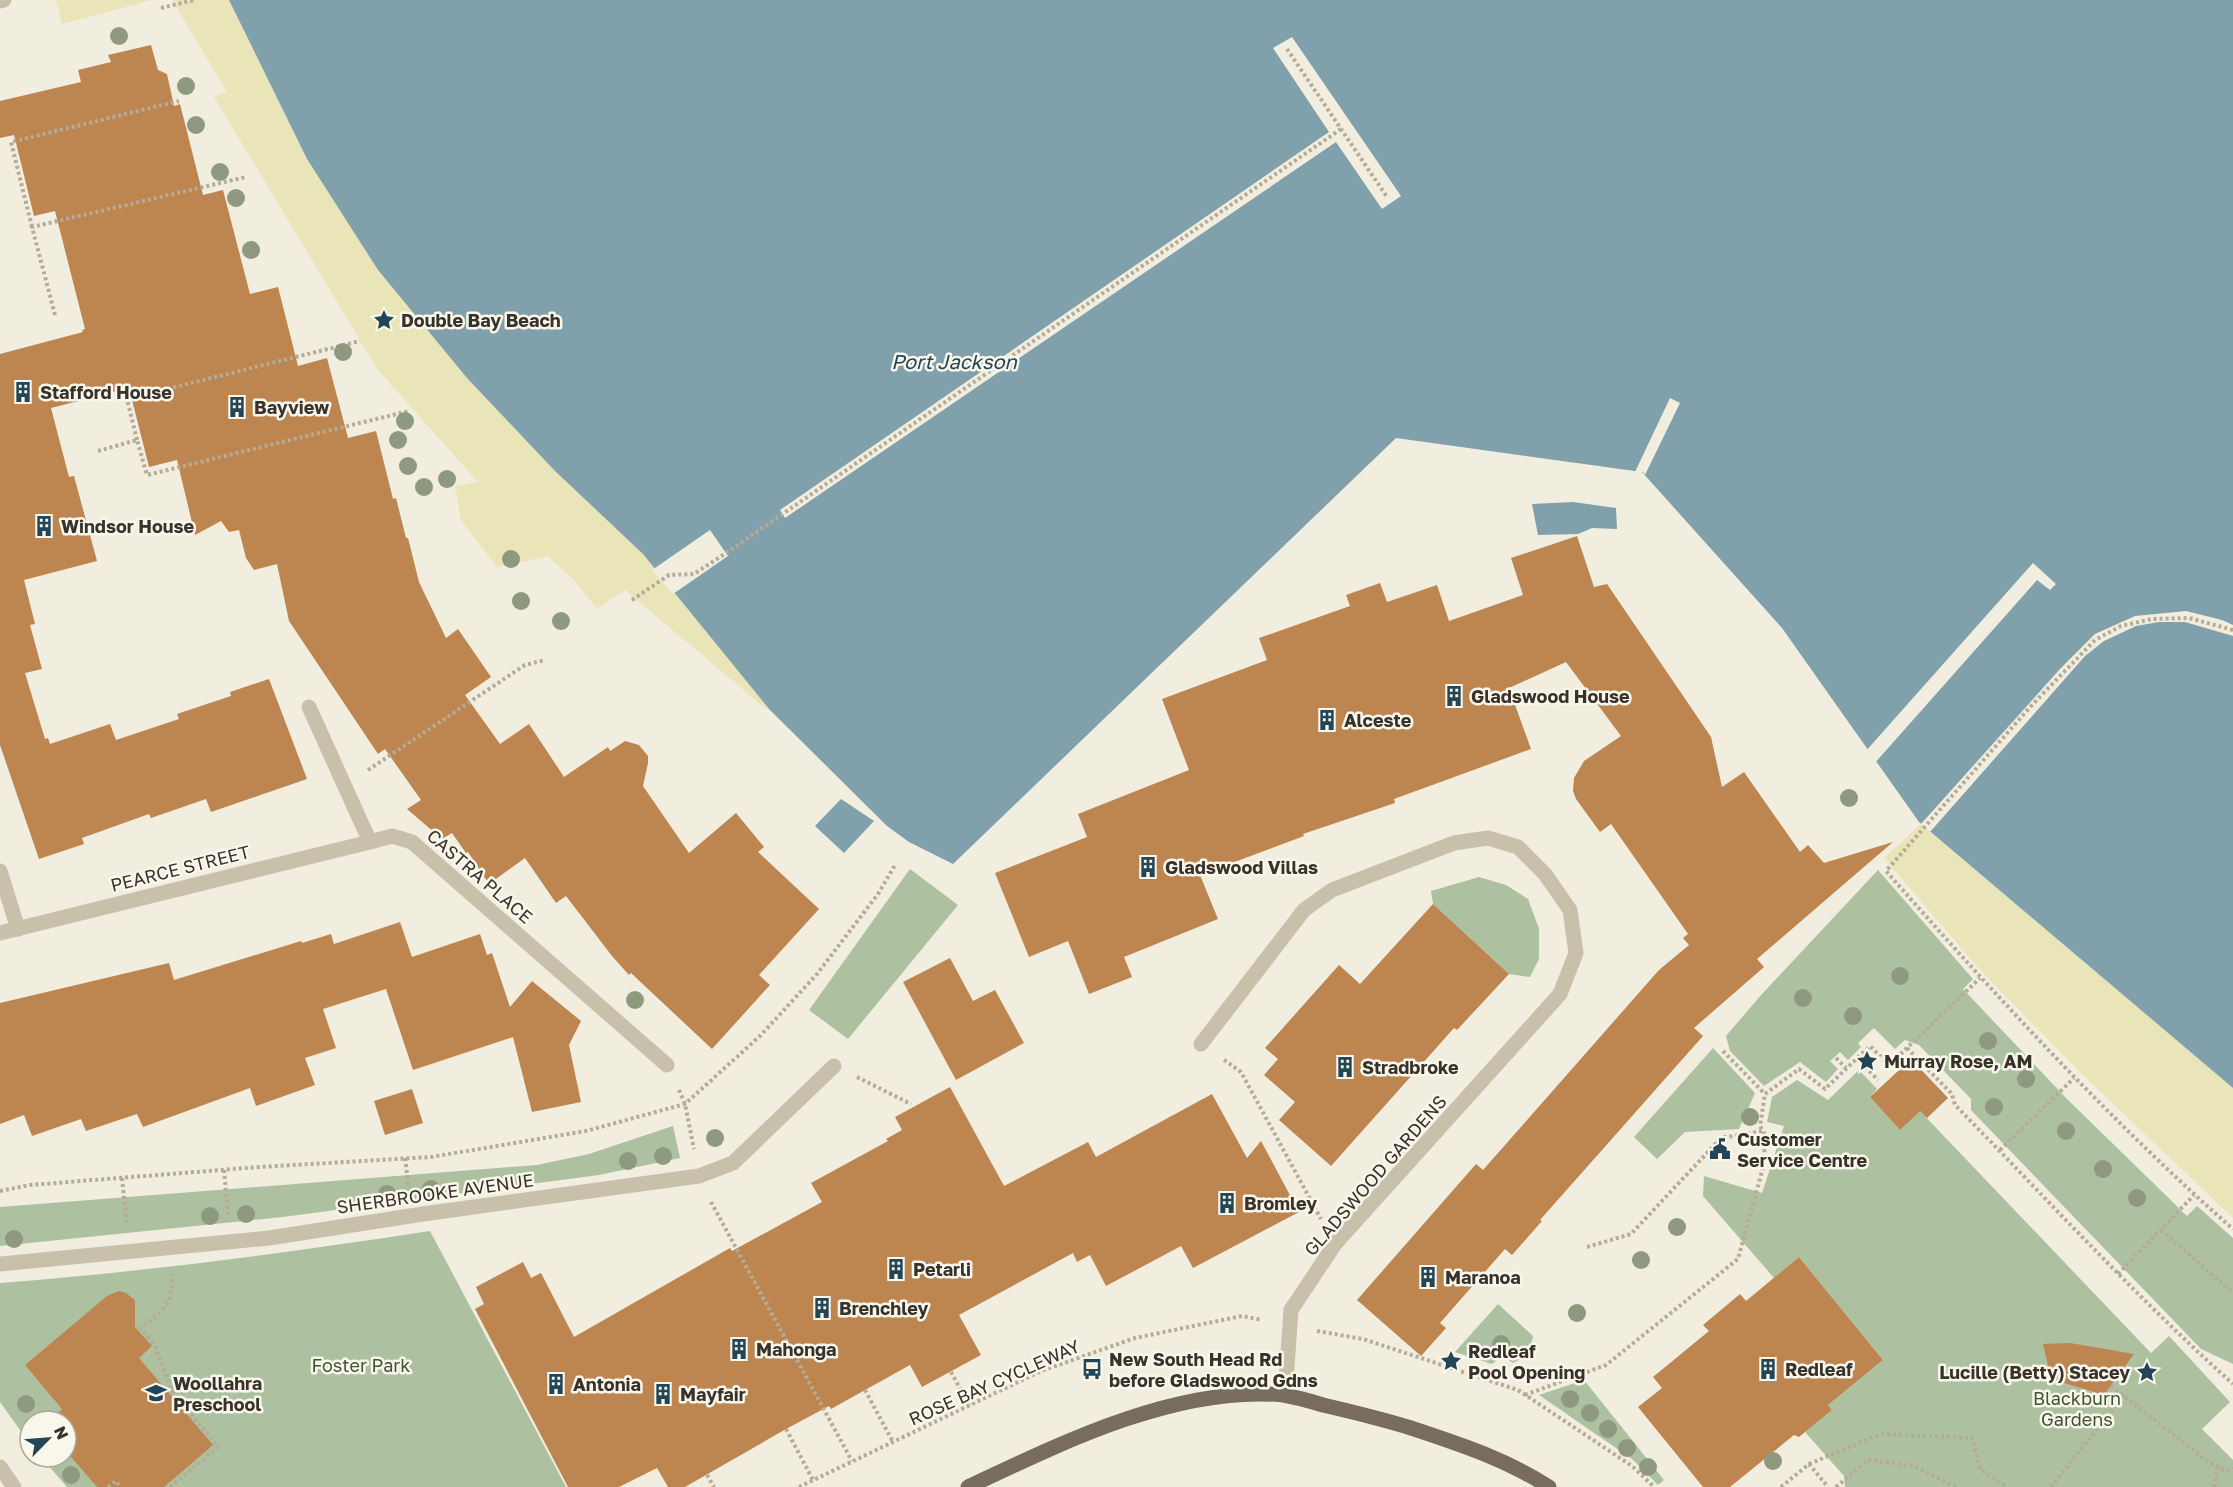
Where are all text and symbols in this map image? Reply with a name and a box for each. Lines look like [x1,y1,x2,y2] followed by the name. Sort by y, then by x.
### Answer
[372,308,396,332] place icon: Double Bay Beach
[401,309,561,331] place label: Double Bay Beach
[891,349,1017,373] water label: Port Jackson
[11,380,35,404] building icon: Stafford House
[40,381,172,403] place label: Stafford House
[225,395,249,419] building icon: Bayview
[254,396,329,418] place label: Bayview
[32,514,56,538] building icon: Windsor House
[61,515,195,537] place label: Windsor House
[1442,684,1466,708] building icon: Gladswood House
[1471,685,1630,707] place label: Gladswood House
[1315,708,1339,732] building icon: Alceste
[1344,709,1412,731] place label: Alceste
[423,824,537,928] street label: CASTRA PLACE
[108,840,252,896] street label: PEARCE STREET
[1136,855,1160,879] building icon: Gladswood Villas
[1165,856,1318,878] place label: Gladswood Villas
[1855,1049,1879,1073] place icon: Murray Rose, AM
[1884,1050,2032,1072] place label: Murray Rose, AM
[1333,1055,1357,1079] building icon: Stradbroke
[1362,1056,1459,1078] place label: Stradbroke
[1299,1090,1451,1260] street label: GLADSWOOD GARDENS
[1737,1128,1868,1171] place label: Customer Service Centre
[1708,1137,1732,1161] public building icon: Customer Service Centre
[335,1168,535,1218] street label: SHERBROOKE AVENUE
[1215,1191,1239,1215] building icon: Bromley
[1244,1192,1317,1214] place label: Bromley
[884,1257,908,1281] building icon: Petarli
[913,1258,971,1280] place label: Petarli
[1416,1265,1440,1289] building icon: Maranoa
[1445,1266,1521,1288] place label: Maranoa
[810,1296,834,1320] building icon: Brenchley
[839,1297,928,1319] place label: Brenchley
[905,1334,1083,1430] street label: ROSE BAY CYCLEWAY
[727,1337,751,1361] building icon: Mahonga
[756,1338,837,1360] place label: Mahonga
[1468,1340,1585,1383] place label: Redleaf Pool Opening
[1109,1348,1318,1391] place label: New South Head Rd before Gladswood Gdns
[1439,1349,1463,1373] place icon: Redleaf Pool Opening
[312,1354,411,1376] park label: Foster Park
[1080,1357,1104,1381] bus stop icon: New South Head Rd before Gladswood Gdns
[1756,1357,1780,1381] building icon: Redleaf
[1785,1358,1853,1380] place label: Redleaf
[2135,1360,2159,1384] place icon: Lucille (Betty) Stacey
[1939,1361,2130,1383] place label: Lucille (Betty) Stacey
[173,1372,262,1415] place label: Woollahra Preschool
[544,1372,568,1396] building icon: Antonia
[573,1373,641,1395] place label: Antonia
[144,1381,168,1405] school or university icon: Woollahra Preschool
[651,1382,675,1406] building icon: Mayfair
[680,1383,746,1405] place label: Mayfair
[2033,1387,2121,1430] park label: Blackburn Gardens
[18,1409,78,1469] north arrow
[50,1423,73,1442] text: N

